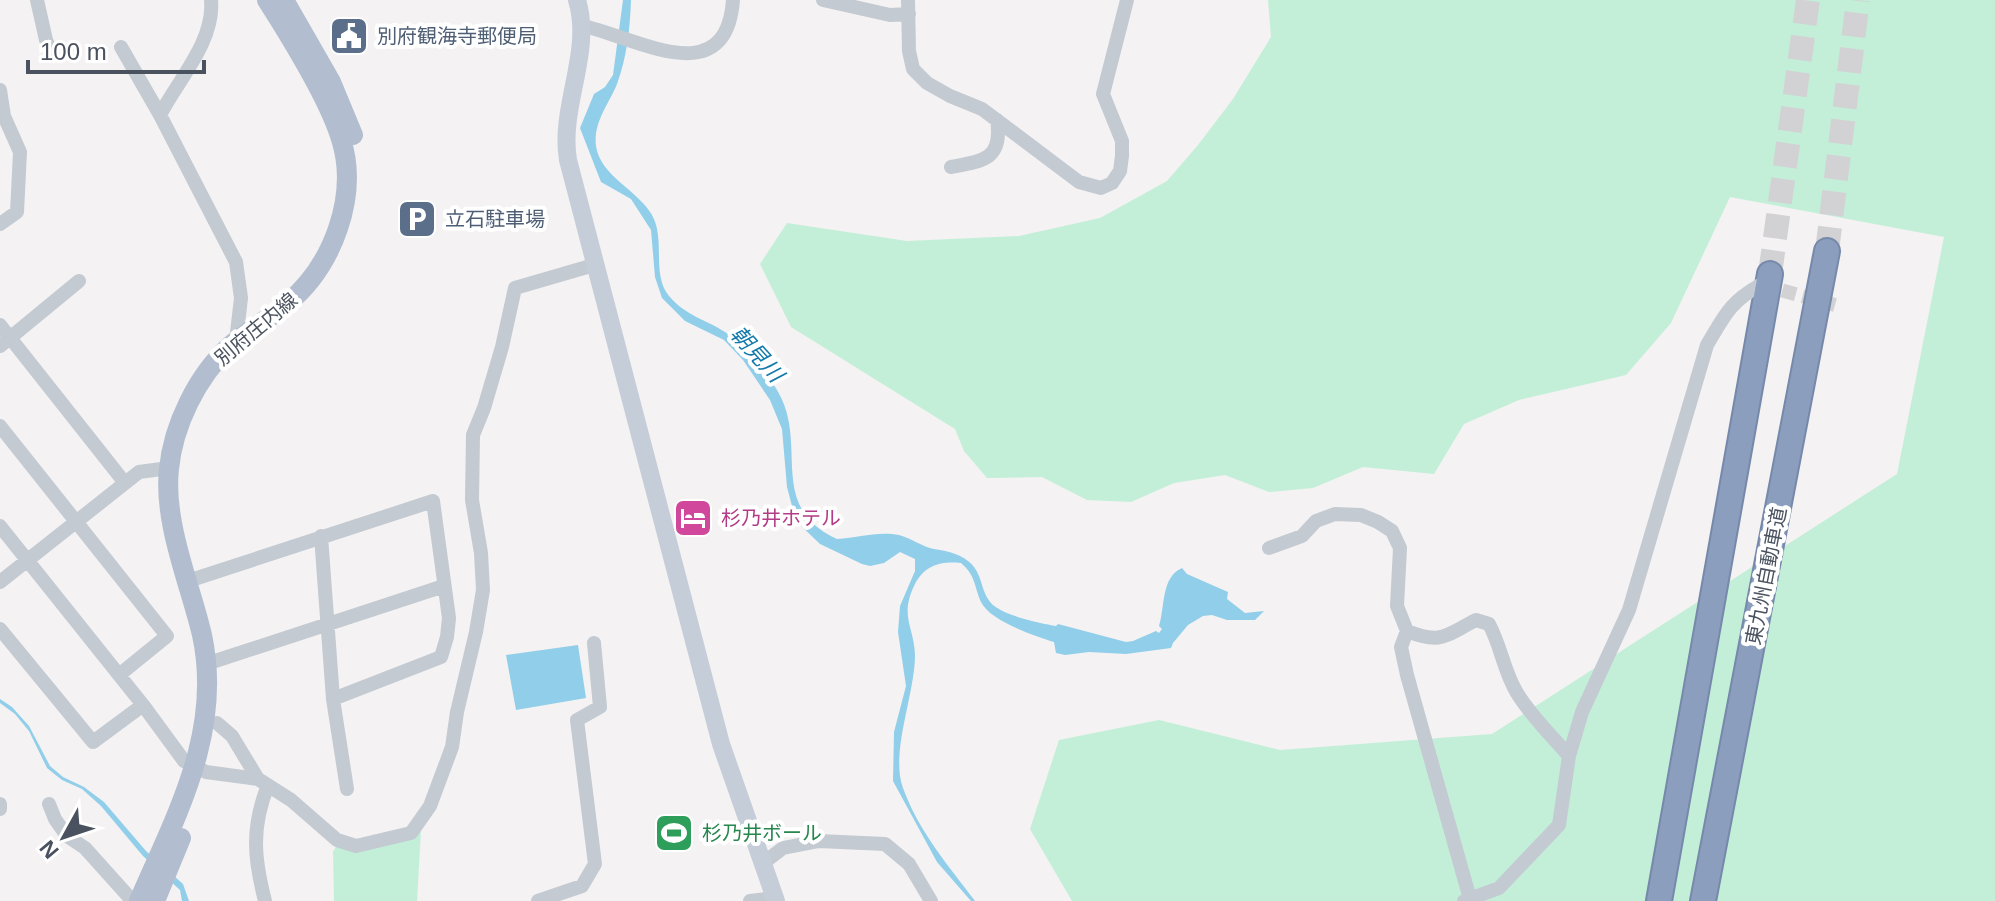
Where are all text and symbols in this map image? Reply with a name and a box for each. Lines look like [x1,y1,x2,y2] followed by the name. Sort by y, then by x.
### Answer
[328,15,370,57] public building icon: 別府観海寺郵便局
[28,24,204,74] scale bar
[377,25,537,47] place label: 別府観海寺郵便局
[40,38,107,65] text: 100 m
[396,198,438,240] parking icon: 立石駐車場
[445,208,545,230] place label: 立石駐車場
[211,288,301,370] street label: 別府庄内線
[726,321,790,388] water label: 朝見川
[672,497,714,539] hotel icon: 杉乃井ホテル
[1742,505,1790,647] street label: 東九州自動車道
[721,507,841,529] place label: 杉乃井ホテル
[24,797,104,877] north arrow
[653,812,695,854] sports icon: 杉乃井ボール
[702,822,822,844] place label: 杉乃井ボール
[34,835,64,864] text: N

